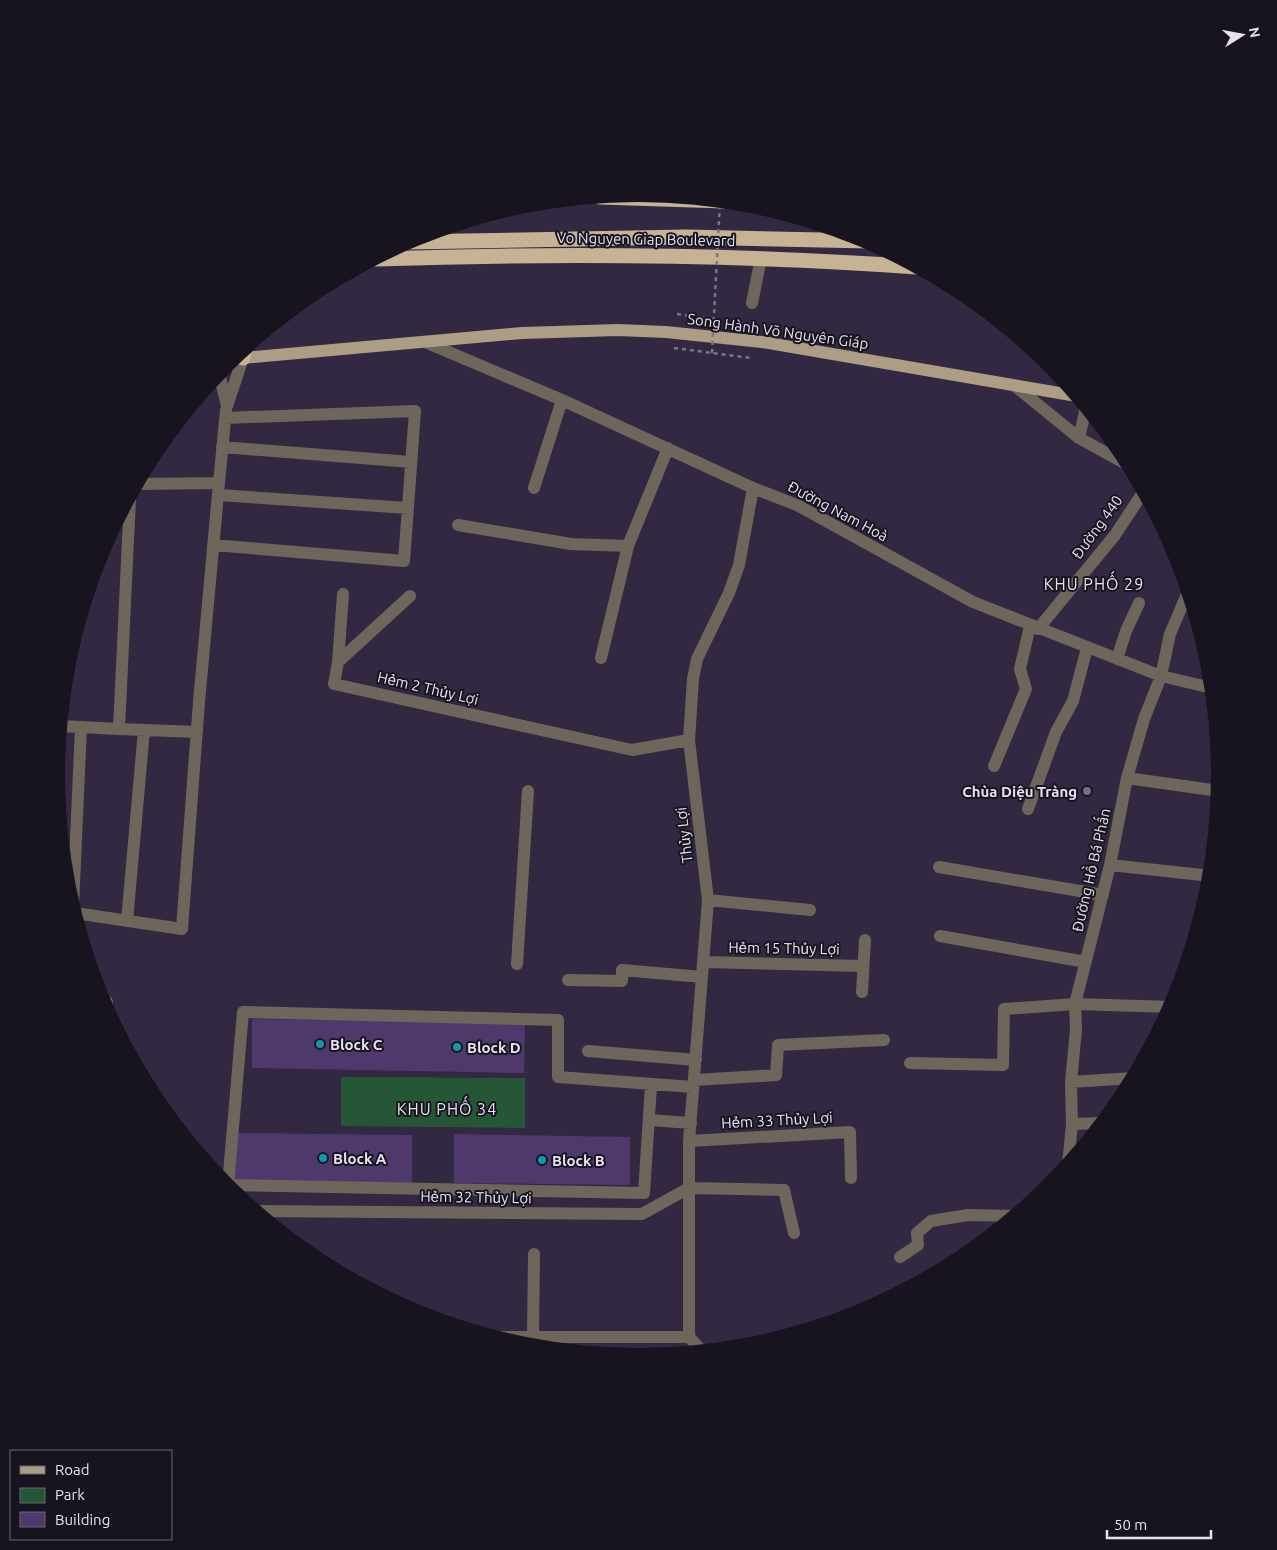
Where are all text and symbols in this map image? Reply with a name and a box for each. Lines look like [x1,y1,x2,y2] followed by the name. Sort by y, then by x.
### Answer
[1217,10,1267,60] north arrow
[1246,26,1264,39] text: N
[557,229,735,249] street label: Vo Nguyen Giap Boulevard
[686,310,870,352] street label: Song Hành Võ Nguyên Giáp
[785,477,891,545] street label: Đường Nam Hoà
[1068,492,1126,562] street label: Đường 440
[1044,570,1144,593] district label: KHU PHỐ 29
[376,668,480,708] street label: Hẻm 2 Thủy Lợi
[962,783,1077,800] place label: Chùa Diệu Tràng
[1081,785,1093,797] marker: Chùa Diệu Tràng
[672,806,696,864] street label: Thủy Lợi
[1067,806,1113,933] street label: Đường Hồ Bá Phấn
[728,939,840,957] street label: Hẻm 15 Thủy Lợi
[330,1036,383,1053] place label: Block C
[314,1038,326,1050] marker: Block C
[467,1039,521,1056] place label: Block D
[451,1041,463,1053] marker: Block D
[397,1095,497,1118] district label: KHU PHỐ 34
[721,1109,833,1131] street label: Hẻm 33 Thủy Lợi
[333,1150,387,1167] place label: Block A
[317,1152,329,1164] marker: Block A
[552,1152,605,1169] place label: Block B
[536,1154,548,1166] marker: Block B
[420,1188,532,1206] street label: Hẻm 32 Thủy Lợi
[10,1450,172,1540] legend
[55,1461,90,1478] text: Road
[55,1486,85,1503] text: Park
[1107,1508,1211,1540] scale bar
[55,1511,110,1528] text: Building
[1114,1516,1147,1533] text: 50 m

